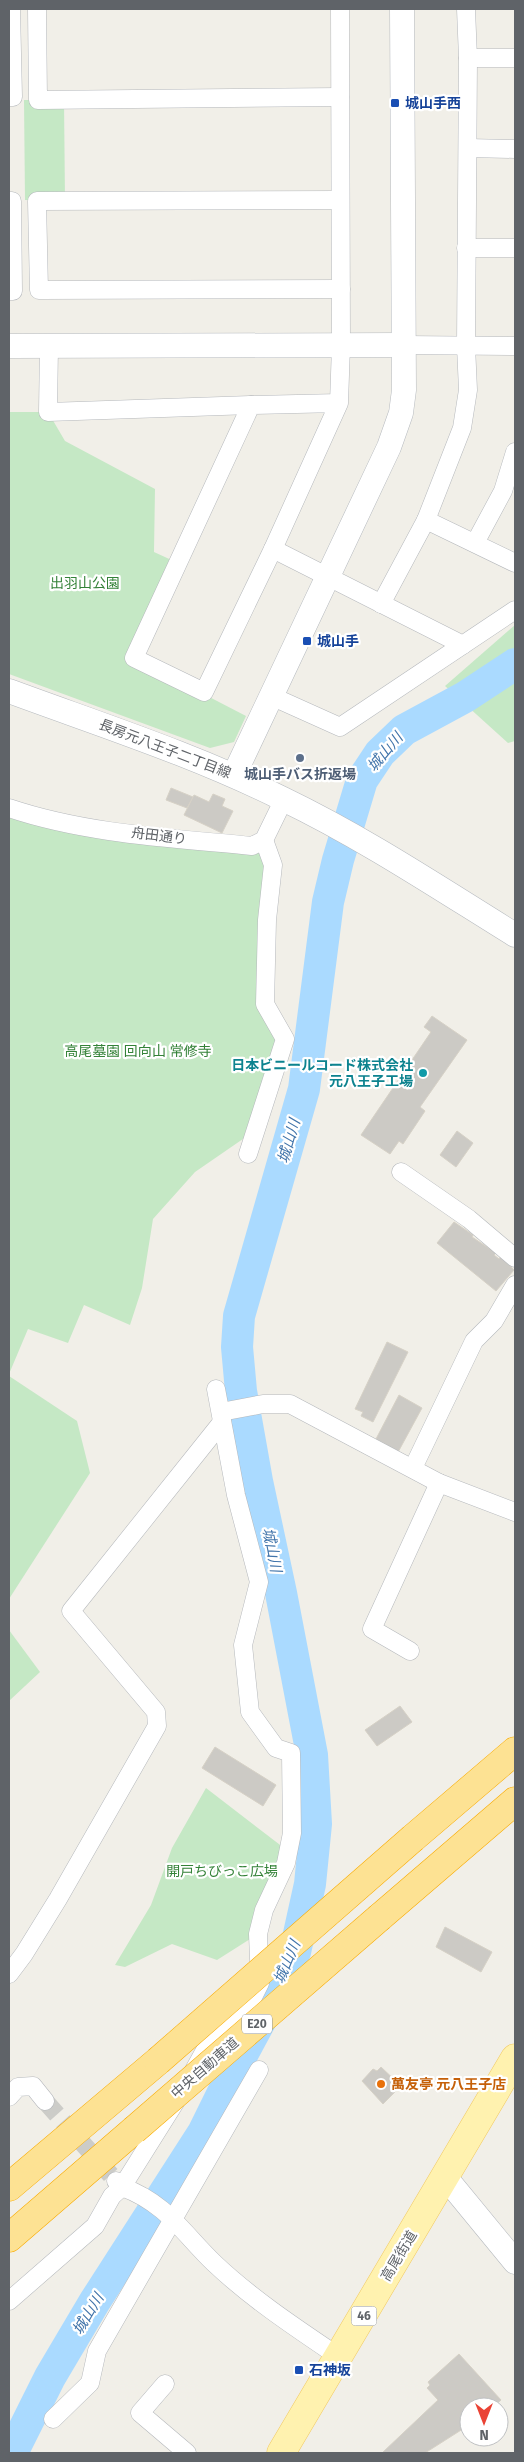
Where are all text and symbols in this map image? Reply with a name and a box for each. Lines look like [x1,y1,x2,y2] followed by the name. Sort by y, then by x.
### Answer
[405,95,461,112] place label: 城山手西
[389,97,401,109] marker: 城山手西
[50,575,120,592] park label: 出羽山公園
[317,633,359,650] place label: 城山手
[301,635,313,647] marker: 城山手
[97,716,233,782] street label: 長房元八王子二丁目線
[364,727,408,775] water label: 城山川
[294,752,306,764] marker: 城山手バス折返場
[244,766,356,783] place label: 城山手バス折返場
[130,824,188,848] street label: 舟田通り
[64,1043,212,1060] park label: 高尾墓園 回向山 常修寺
[231,1057,413,1090] place label: 日本ビニールコード株式会社 元八王子工場
[417,1067,429,1079] marker: 日本ビニールコード株式会社 元八王子工場
[274,1115,304,1165] water label: 城山川
[259,1526,286,1576] water label: 城山川
[166,1863,278,1880] park label: 開戸ちびっこ広場
[270,1936,305,1986] water label: 城山川
[242,2015,272,2034] road number: E20
[168,2034,242,2102] street label: 中央自動車道
[391,2076,506,2093] place label: 萬友亭 元八王子店
[375,2078,387,2090] marker: 萬友亭 元八王子店
[377,2228,421,2284] street label: 高尾街道
[69,2288,108,2338] water label: 城山川
[352,2306,376,2326] road number: 46
[309,2362,351,2379] place label: 石神坂
[293,2364,305,2376] marker: 石神坂
[459,2397,509,2447] north arrow
[479,2426,489,2443] text: N

